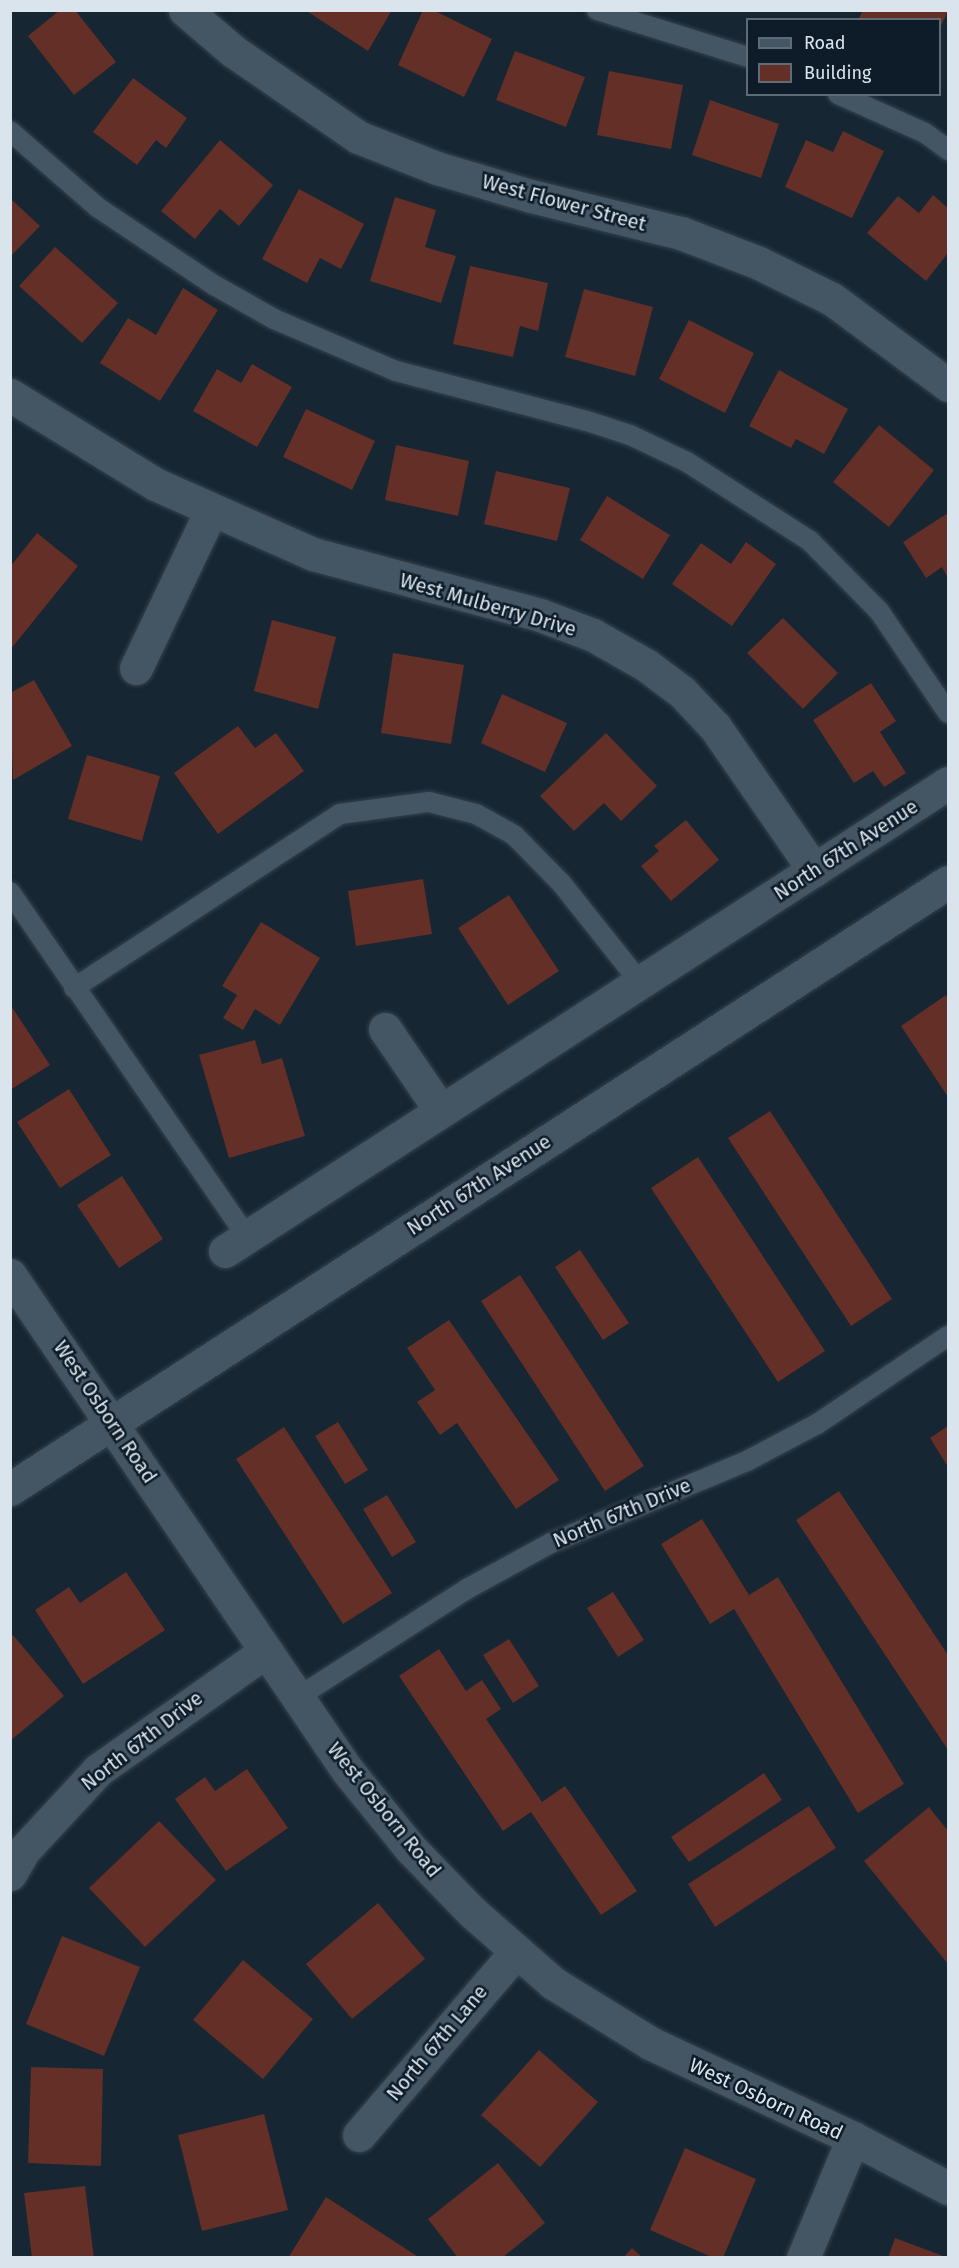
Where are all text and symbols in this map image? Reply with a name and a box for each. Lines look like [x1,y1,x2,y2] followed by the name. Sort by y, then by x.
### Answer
[746,18,941,96] legend
[804,32,846,54] text: Road
[804,62,871,84] text: Building
[479,170,649,236] street label: West Flower Street
[397,568,579,642] street label: West Mulberry Drive
[769,794,923,906] street label: North 67th Avenue
[402,1129,556,1241] street label: North 67th Avenue
[48,1336,162,1488] street label: West Osborn Road
[549,1473,695,1553] street label: North 67th Drive
[77,1686,207,1796] street label: North 67th Drive
[322,1738,446,1882] street label: West Osborn Road
[382,1980,492,2106] street label: North 67th Lane
[685,2053,847,2145] street label: West Osborn Road

